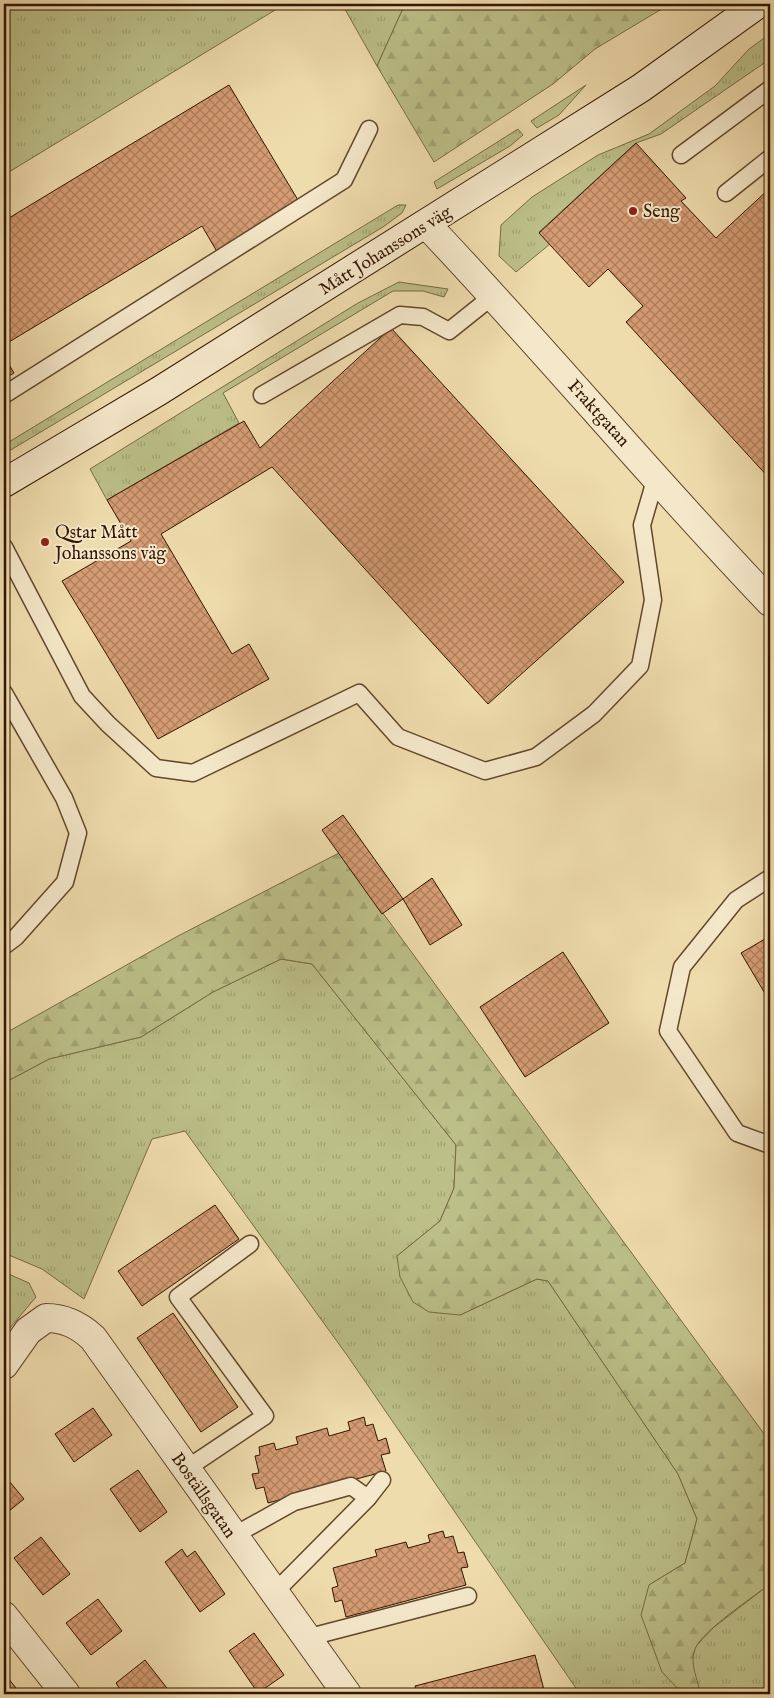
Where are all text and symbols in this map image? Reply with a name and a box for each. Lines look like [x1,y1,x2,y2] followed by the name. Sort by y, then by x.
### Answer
[315,201,457,301] street label: Mått Johanssons väg
[643,201,680,224] place label: Seng
[627,205,639,217] marker: Seng
[562,376,634,453] street label: Fraktgatan
[53,522,166,566] place label: Qstar Mått Johanssons väg
[39,536,51,548] marker: Qstar Mått Johanssons väg
[165,1449,241,1543] street label: Boställsgatan

